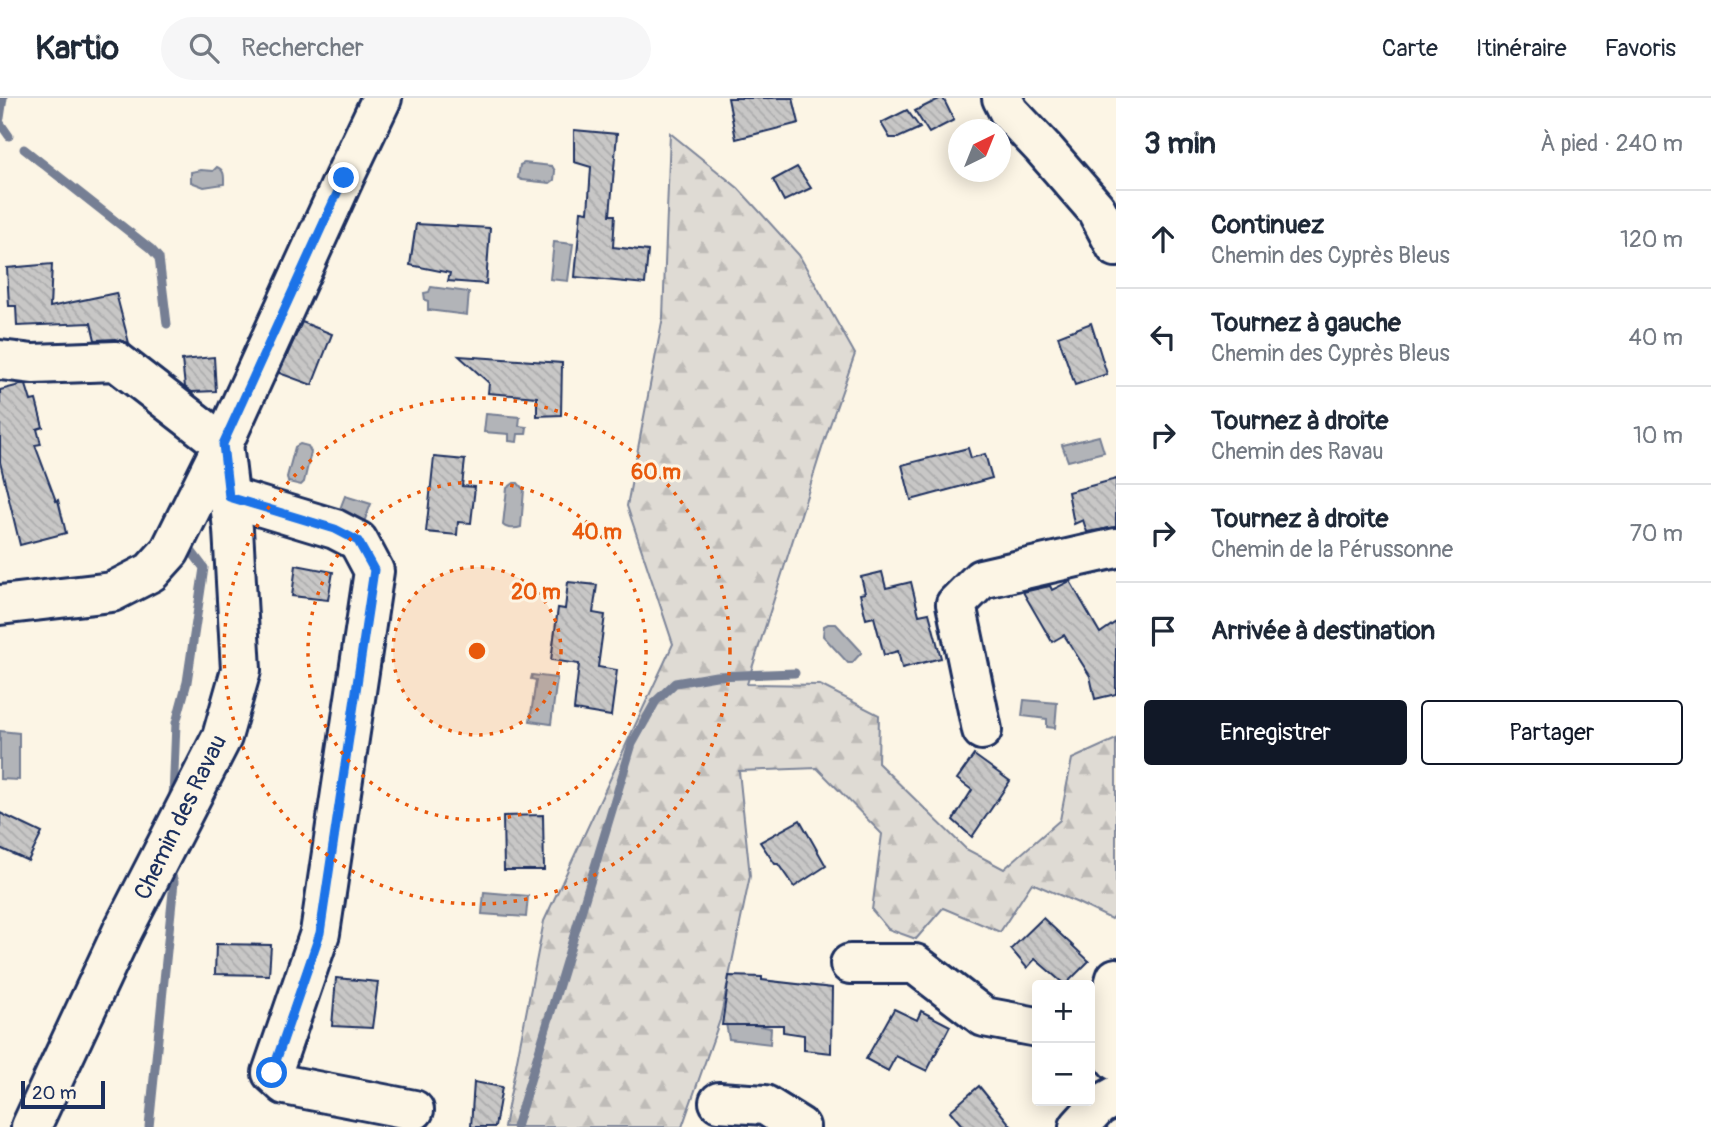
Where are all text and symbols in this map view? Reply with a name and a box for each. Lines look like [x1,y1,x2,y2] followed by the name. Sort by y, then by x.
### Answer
[161,17,651,80] search box
[35,28,119,69] text: Kartio
[185,29,223,67] icon: search
[241,32,364,64] text: Rechercher
[1382,34,1438,63] text: Carte
[1476,34,1567,63] text: Itinéraire
[1605,34,1676,63] text: Favoris
[948,119,1011,182] north arrow
[1144,125,1216,162] text: 3 min
[1540,129,1683,158] text: À pied · 240 m
[328,162,359,193] route end
[1211,209,1324,241] text: Continuez
[1144,220,1182,258] icon: ahead
[1620,225,1683,254] text: 120 m
[1211,241,1450,270] text: Chemin des Cyprès Bleus
[1211,307,1401,339] text: Tournez à gauche
[1144,318,1182,356] icon: left
[1629,323,1683,352] text: 40 m
[1211,339,1450,368] text: Chemin des Cyprès Bleus
[1211,405,1388,437] text: Tournez à droite
[1144,416,1182,454] icon: right
[1633,421,1683,450] text: 10 m
[1211,437,1384,466] text: Chemin des Ravau
[631,459,681,486] text: 60 m
[1211,503,1388,535] text: Tournez à droite
[1144,514,1182,552] icon: right
[572,519,622,546] text: 40 m
[1630,519,1683,548] text: 70 m
[1211,535,1453,564] text: Chemin de la Pérussonne
[511,579,561,606] text: 20 m
[1144,612,1182,650] icon: arrive
[1211,615,1435,647] text: Arrivée à destination
[465,639,489,663] centre of rings
[1144,700,1407,765] button: Enregistrer
[1421,700,1683,765] button: Partager
[128,730,233,905] street label: Chemin des Ravau
[1032,980,1095,1106] map controls
[1032,980,1095,1043] button: +
[1032,1043,1095,1106] button: −
[256,1057,287,1088] route start
[21,1078,105,1110] scale bar
[32,1081,77,1105] text: 20 m

